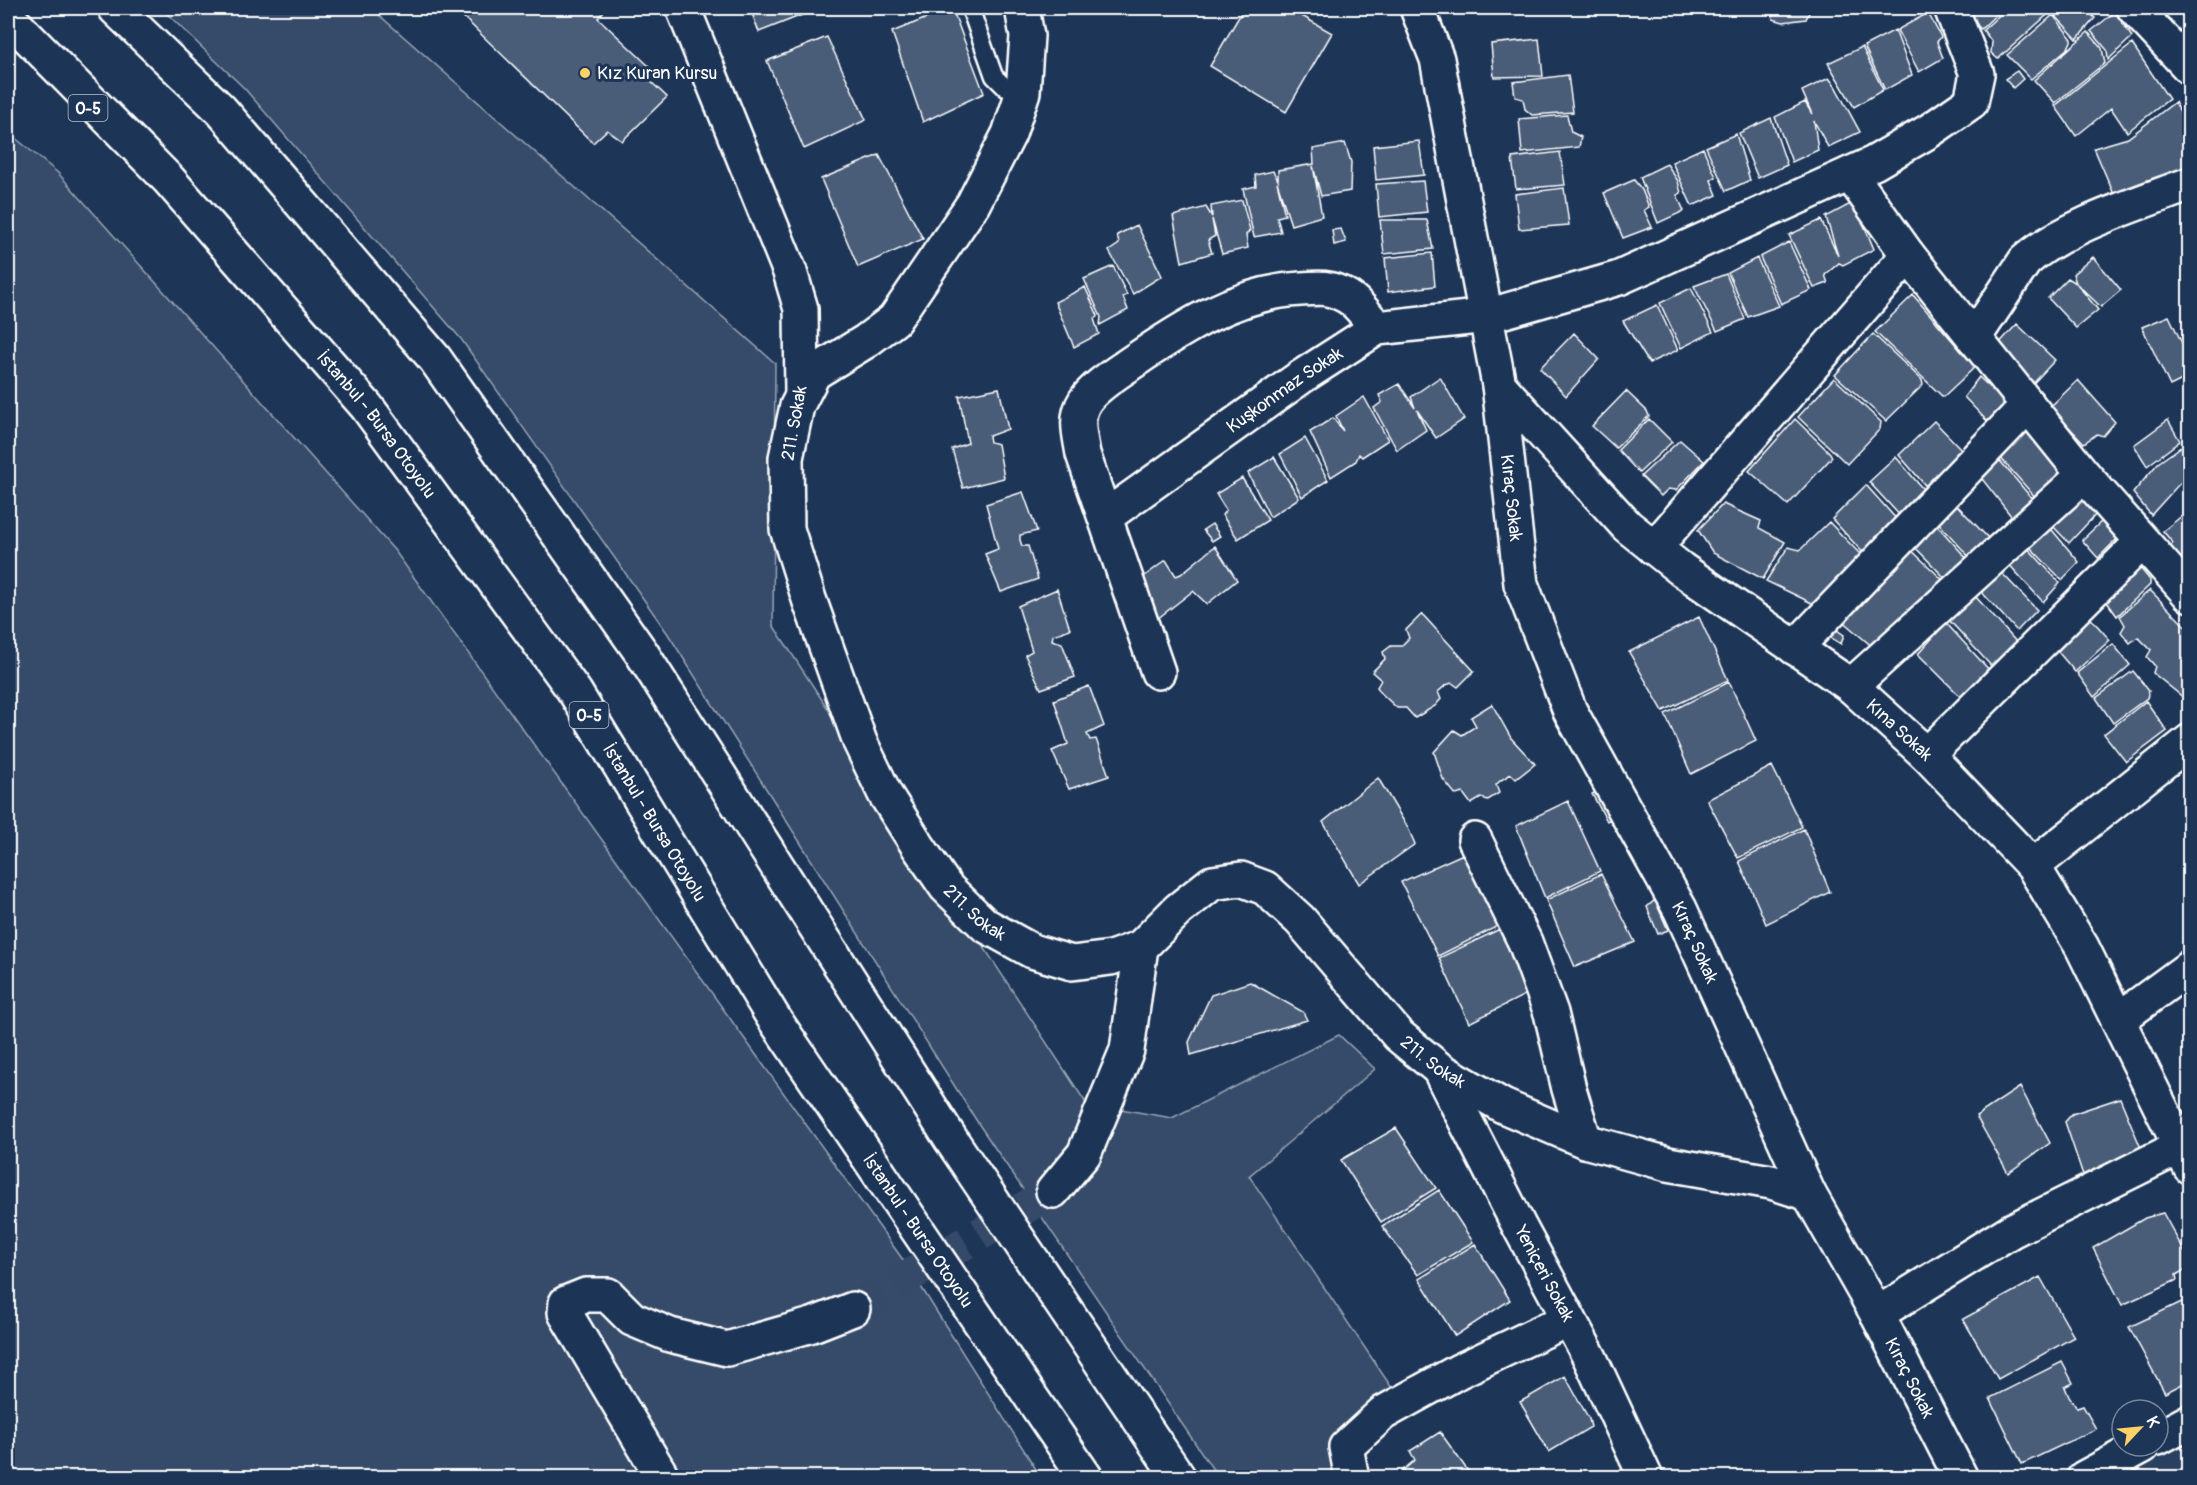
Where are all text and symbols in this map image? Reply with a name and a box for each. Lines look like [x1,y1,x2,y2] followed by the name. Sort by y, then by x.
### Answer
[597,62,717,85] place label: Kız Kuran Kursu
[578,66,592,80] marker: Kız Kuran Kursu
[68,95,107,121] road number: O-5
[1222,342,1348,439] street label: Kuşkonmaz Sokak
[311,346,441,503] street label: İstanbul - Bursa Otoyolu
[777,383,812,462] street label: 211. Sokak
[1495,453,1527,543] street label: Kıraç Sokak
[1861,694,1937,766] street label: Kına Sokak
[570,702,608,728] road number: O-5
[597,739,711,906] street label: İstanbul - Bursa Otoyolu
[938,880,1010,946] street label: 211. Sokak
[1666,897,1723,987] street label: Kıraç Sokak
[1395,1031,1470,1094] street label: 211. Sokak
[857,1150,978,1312] street label: İstanbul - Bursa Otoyolu
[1508,1221,1579,1326] street label: Yeniçeri Sokak
[1879,1334,1940,1423] street label: Kıraç Sokak
[2110,1398,2170,1458] north arrow
[2141,1413,2164,1431] text: K

